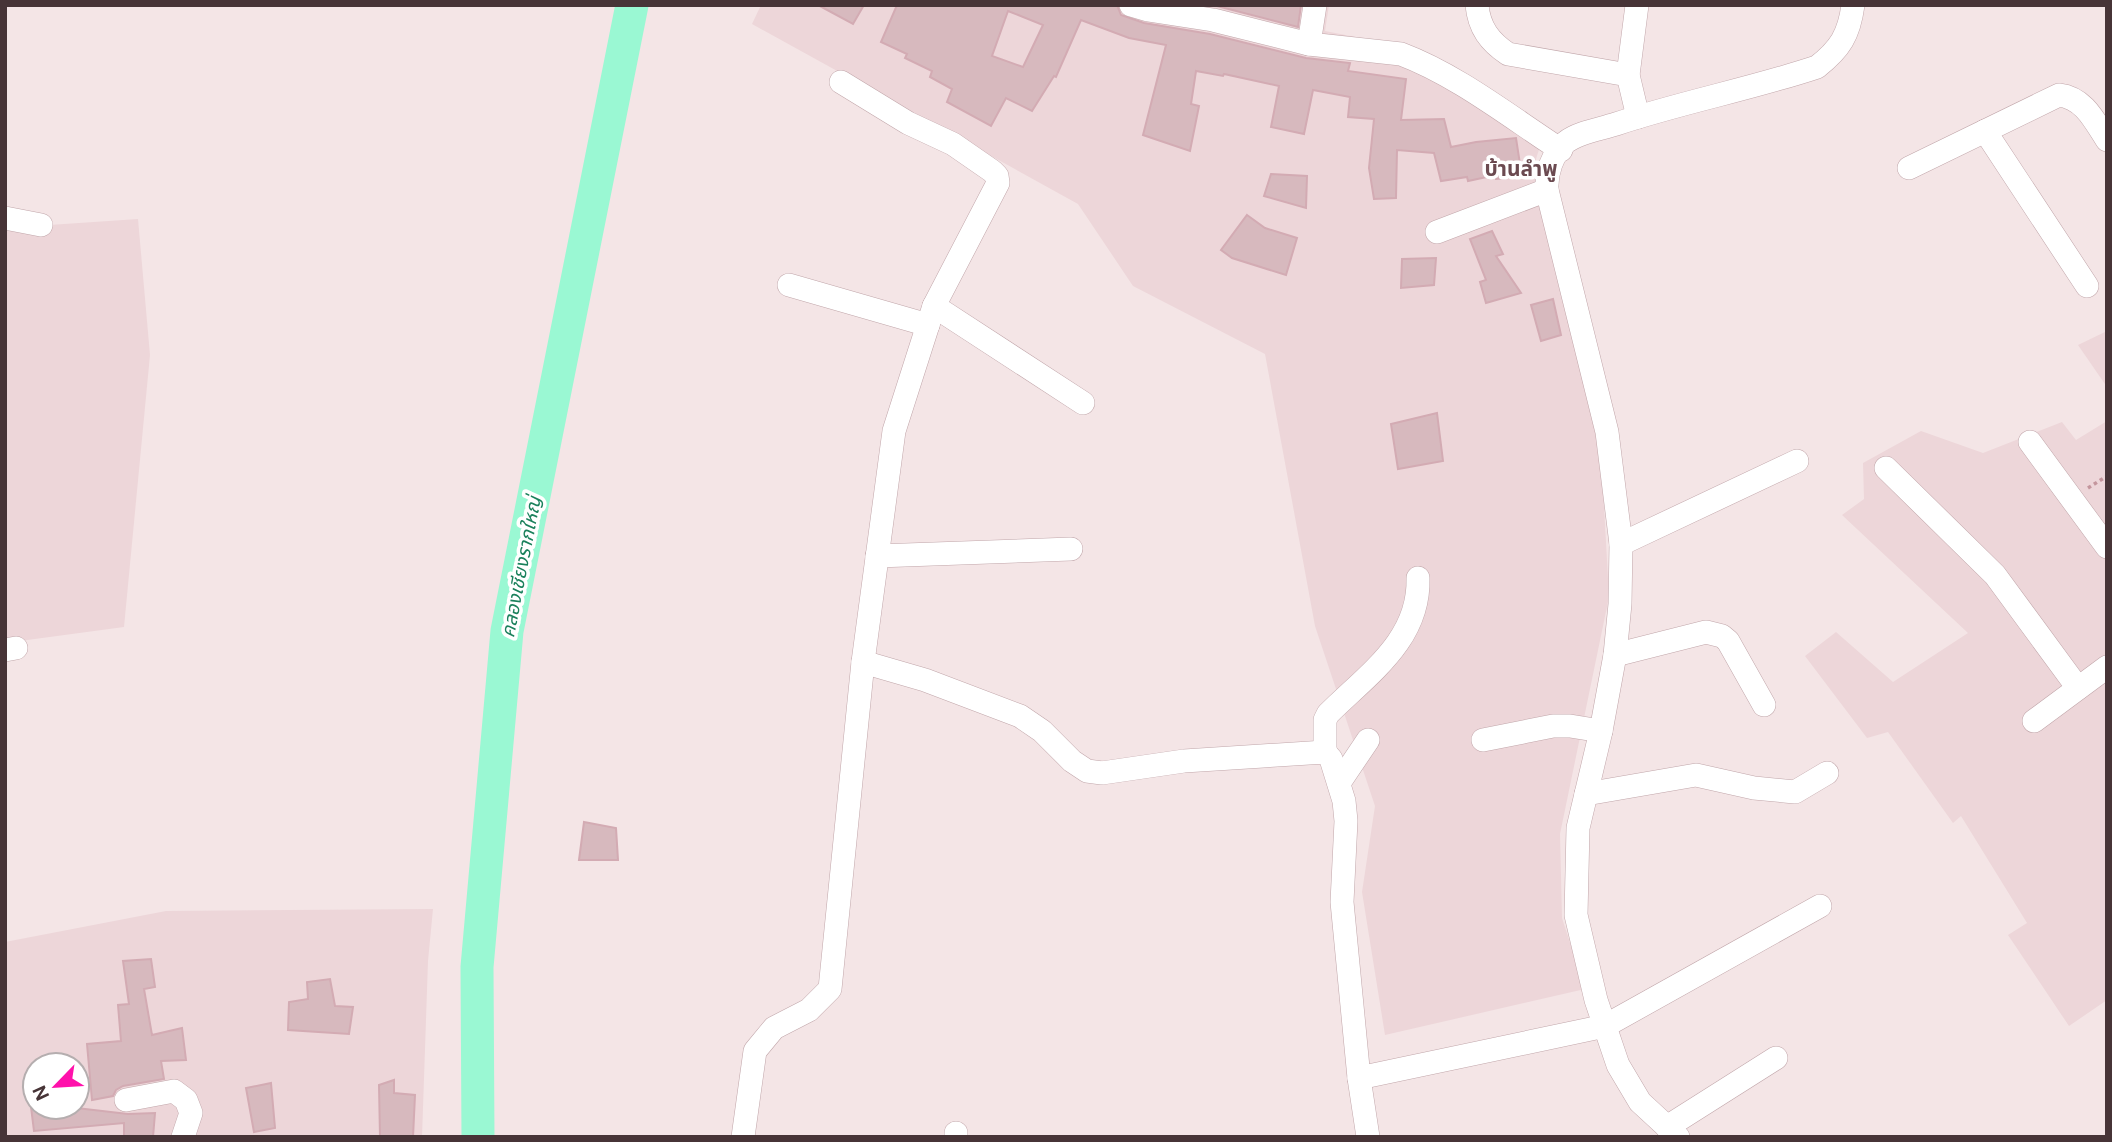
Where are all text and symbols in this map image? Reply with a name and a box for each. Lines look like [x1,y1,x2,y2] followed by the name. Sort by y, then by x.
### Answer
[1485,155,1558,183] district label: บ้านลำพู
[495,491,548,640] water label: คลองเชียงรากใหญ่
[21,1051,91,1121] north arrow
[27,1081,55,1105] text: N

